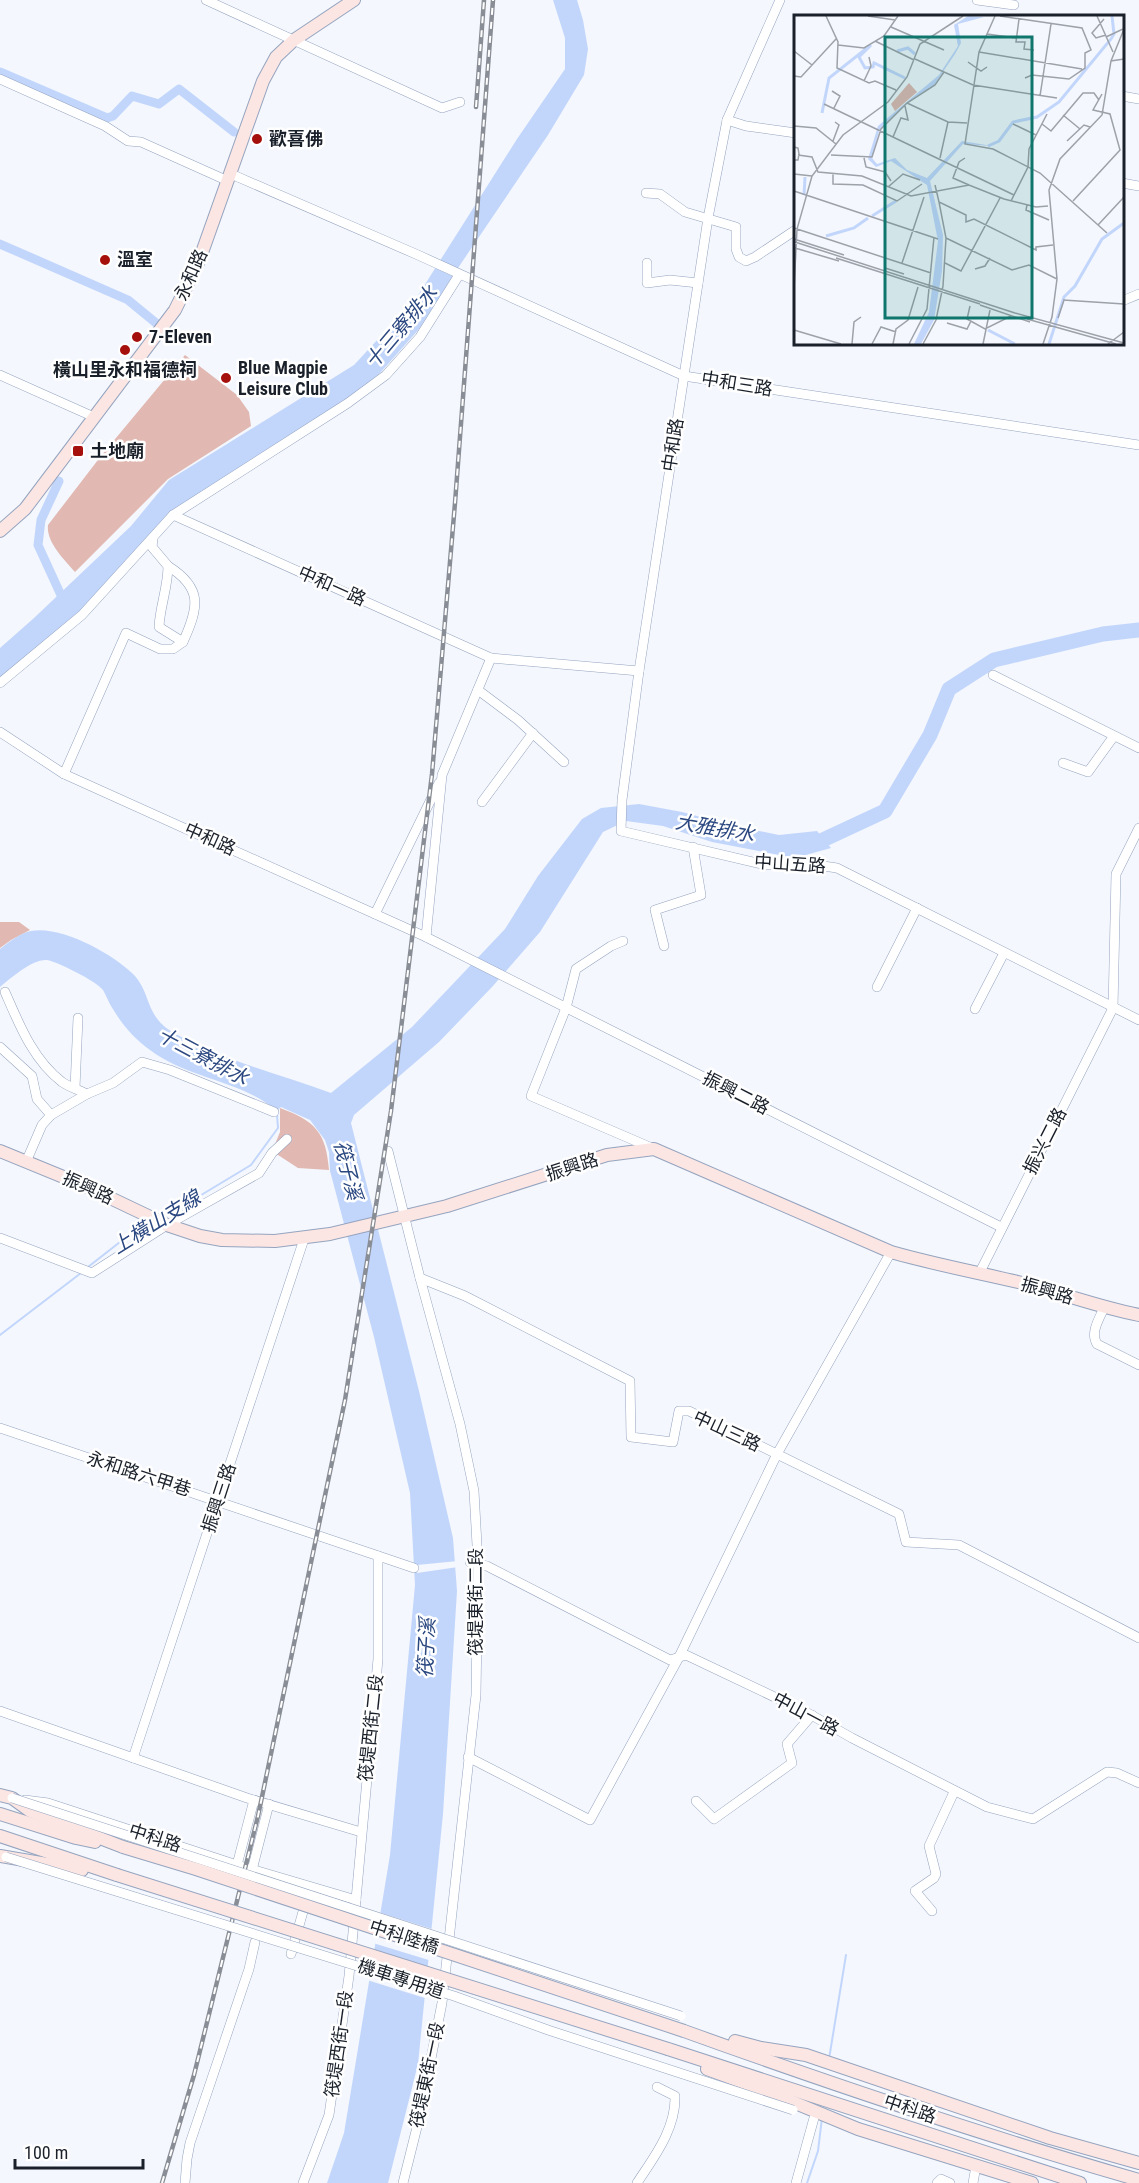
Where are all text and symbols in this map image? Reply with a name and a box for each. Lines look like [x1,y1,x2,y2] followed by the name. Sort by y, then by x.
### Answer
[794,15,1124,345] inset map
[269,128,323,149] place label: 歡喜佛
[250,132,264,146] marker: 歡喜佛
[170,246,211,304] street label: 永和路
[117,249,153,270] place label: 溫室
[98,253,112,267] marker: 溫室
[360,280,443,373] water label: 十三寮排水
[149,326,212,347] place label: 7-Eleven
[130,330,144,344] marker: 7-Eleven
[118,343,132,357] marker: 橫山里永和福德祠
[238,357,328,399] place label: Blue Magpie Leisure Club
[53,359,197,380] place label: 橫山里永和福德祠
[700,368,774,400] street label: 中和三路
[219,371,233,385] marker: Blue Magpie Leisure Club
[658,417,687,473] street label: 中和路
[90,440,144,461] place label: 土地廟
[71,444,85,458] marker: 土地廟
[295,561,369,610] street label: 中和一路
[674,809,757,847] water label: 大雅排水
[181,818,239,859] street label: 中和路
[753,851,827,876] street label: 中山五路
[153,1022,254,1091] water label: 十三寮排水
[699,1067,773,1118] street label: 振興二路
[1019,1104,1070,1178] street label: 振兴二路
[329,1138,368,1205] water label: 筏子溪
[543,1148,601,1185] street label: 振興路
[59,1167,117,1208] street label: 振興路
[107,1184,206,1259] water label: 上橫山支線
[1018,1273,1076,1308] street label: 振興路
[690,1406,764,1455] street label: 中山三路
[85,1447,194,1500] street label: 永和路六甲巷
[197,1460,240,1535] street label: 振興三路
[465,1548,486,1656] street label: 筏堤東街二段
[412,1614,440,1679] water label: 筏子溪
[354,1673,387,1783] street label: 筏堤西街二段
[770,1687,843,1740] street label: 中山一路
[126,1819,184,1856] street label: 中科路
[367,1915,442,1958] street label: 中科陸橋
[355,1955,447,2002] street label: 機車專用道
[321,1989,356,2099] street label: 筏堤西街一段
[405,2020,448,2130] street label: 筏堤東街一段
[881,2090,939,2127] street label: 中科路
[15,2132,142,2170] scale bar
[24,2142,68,2163] text: 100 m

